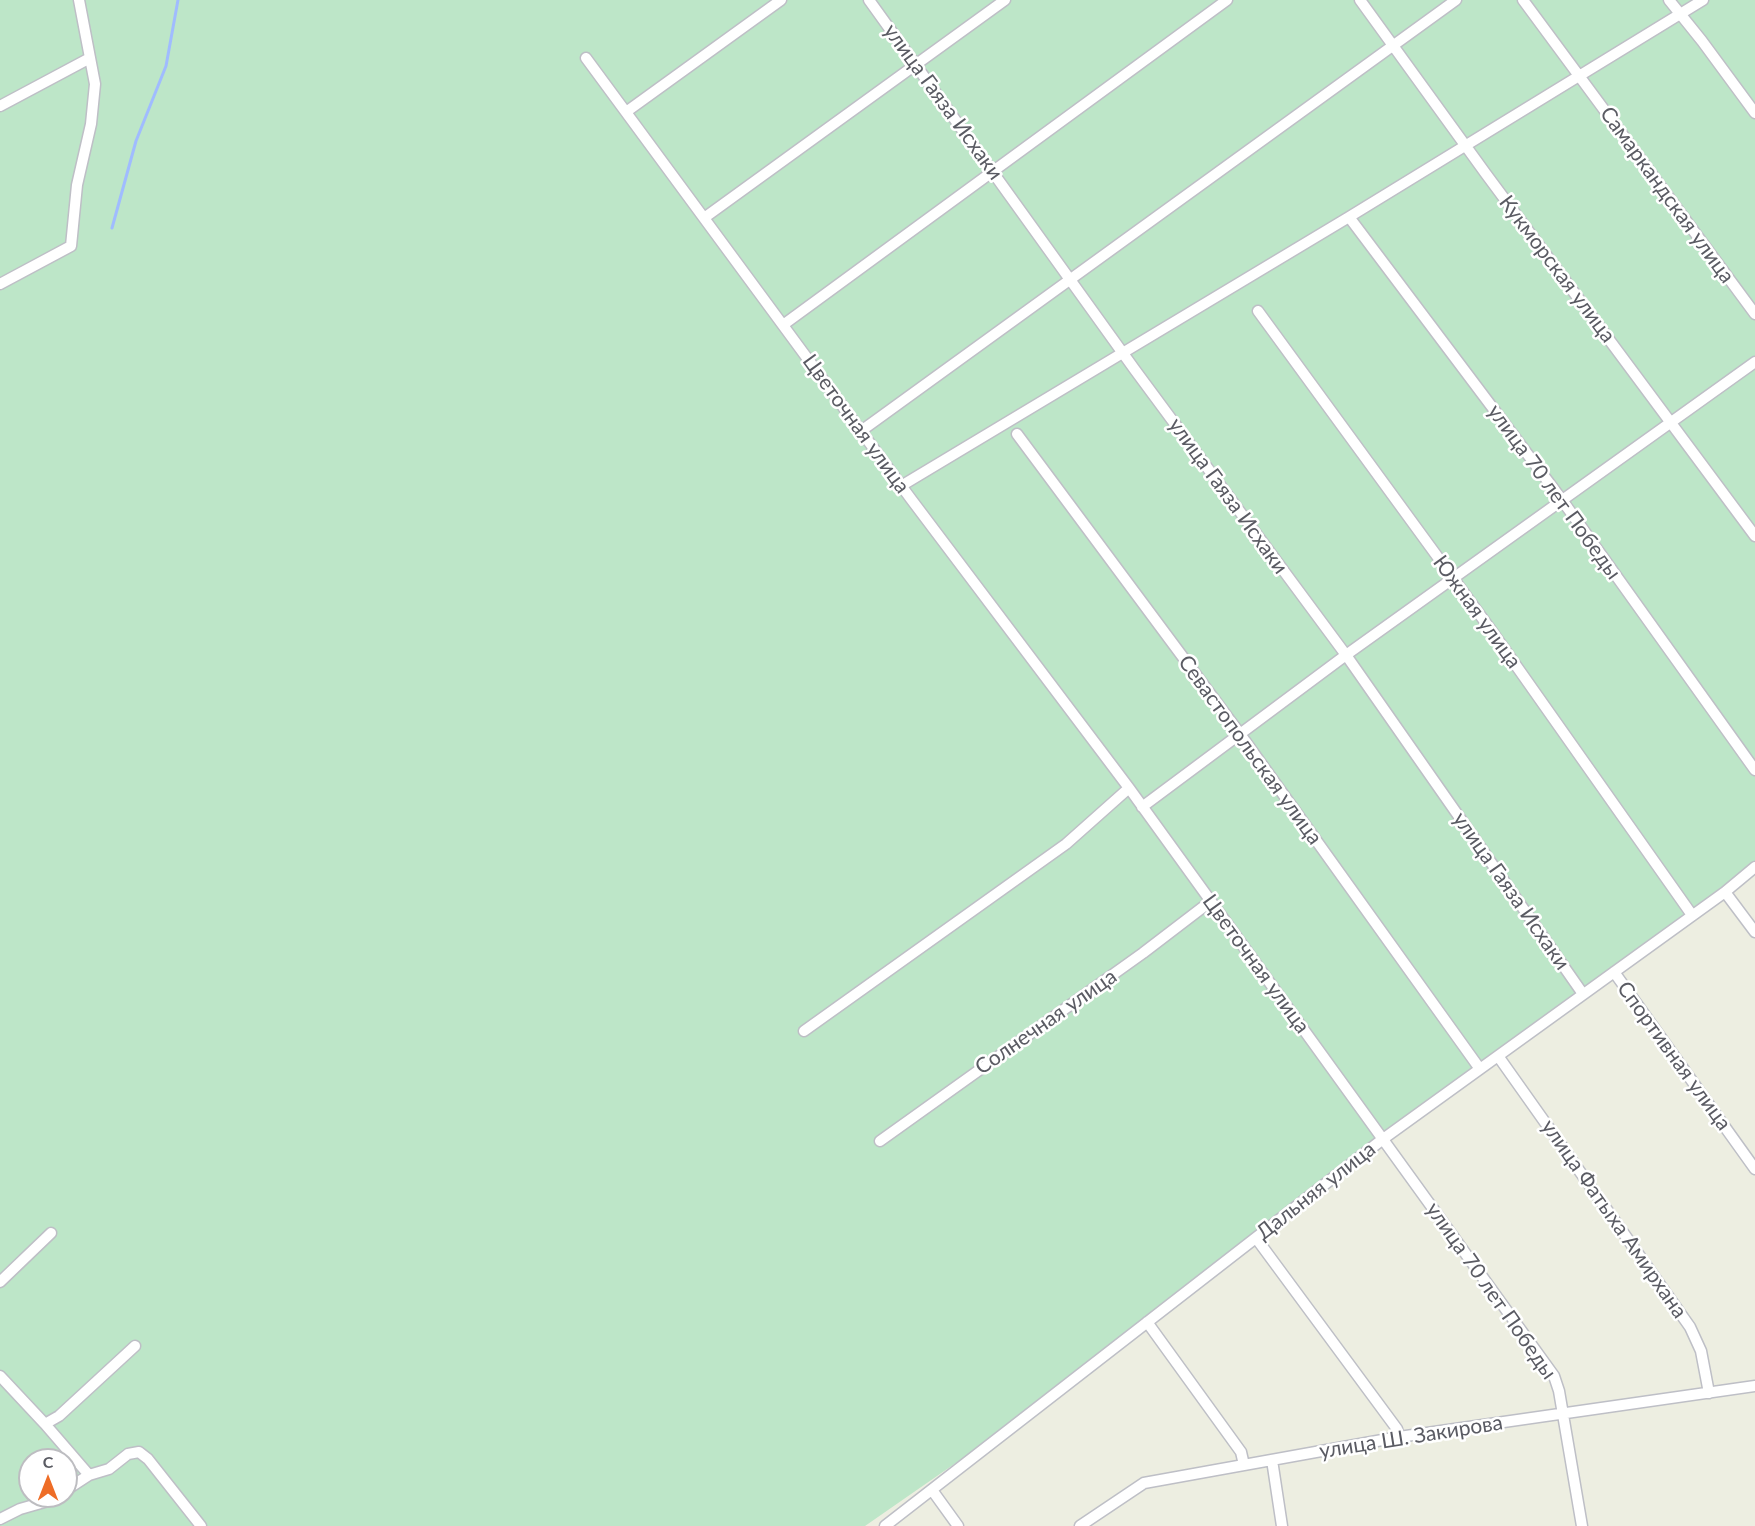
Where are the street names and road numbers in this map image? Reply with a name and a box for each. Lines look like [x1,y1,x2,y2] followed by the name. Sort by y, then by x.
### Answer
[878,19,1008,185] street label: улица Гаяза Исхаки
[1595,102,1739,288] street label: Самаркандская улица
[1493,190,1621,348] street label: Кукморская улица
[797,350,915,498] street label: Цветочная улица
[1482,400,1626,584] street label: улица 70 лет Победы
[1163,413,1293,579] street label: улица Гаяза Исхаки
[1428,551,1526,673] street label: Южная улица
[1173,650,1327,850] street label: Севастопольская улица
[1447,807,1575,975] street label: улица Гаяза Исхаки
[1197,890,1315,1038] street label: Цветочная улица
[970,964,1122,1080] street label: Солнечная улица
[1612,977,1736,1135] street label: Спортивная улица
[1536,1115,1692,1323] street label: улица Фатыха Амирхана
[1251,1137,1381,1245] street label: Дальняя улица
[1420,1198,1562,1384] street label: улица 70 лет Победы
[1317,1410,1505,1464] street label: улица Ш. Закирова

